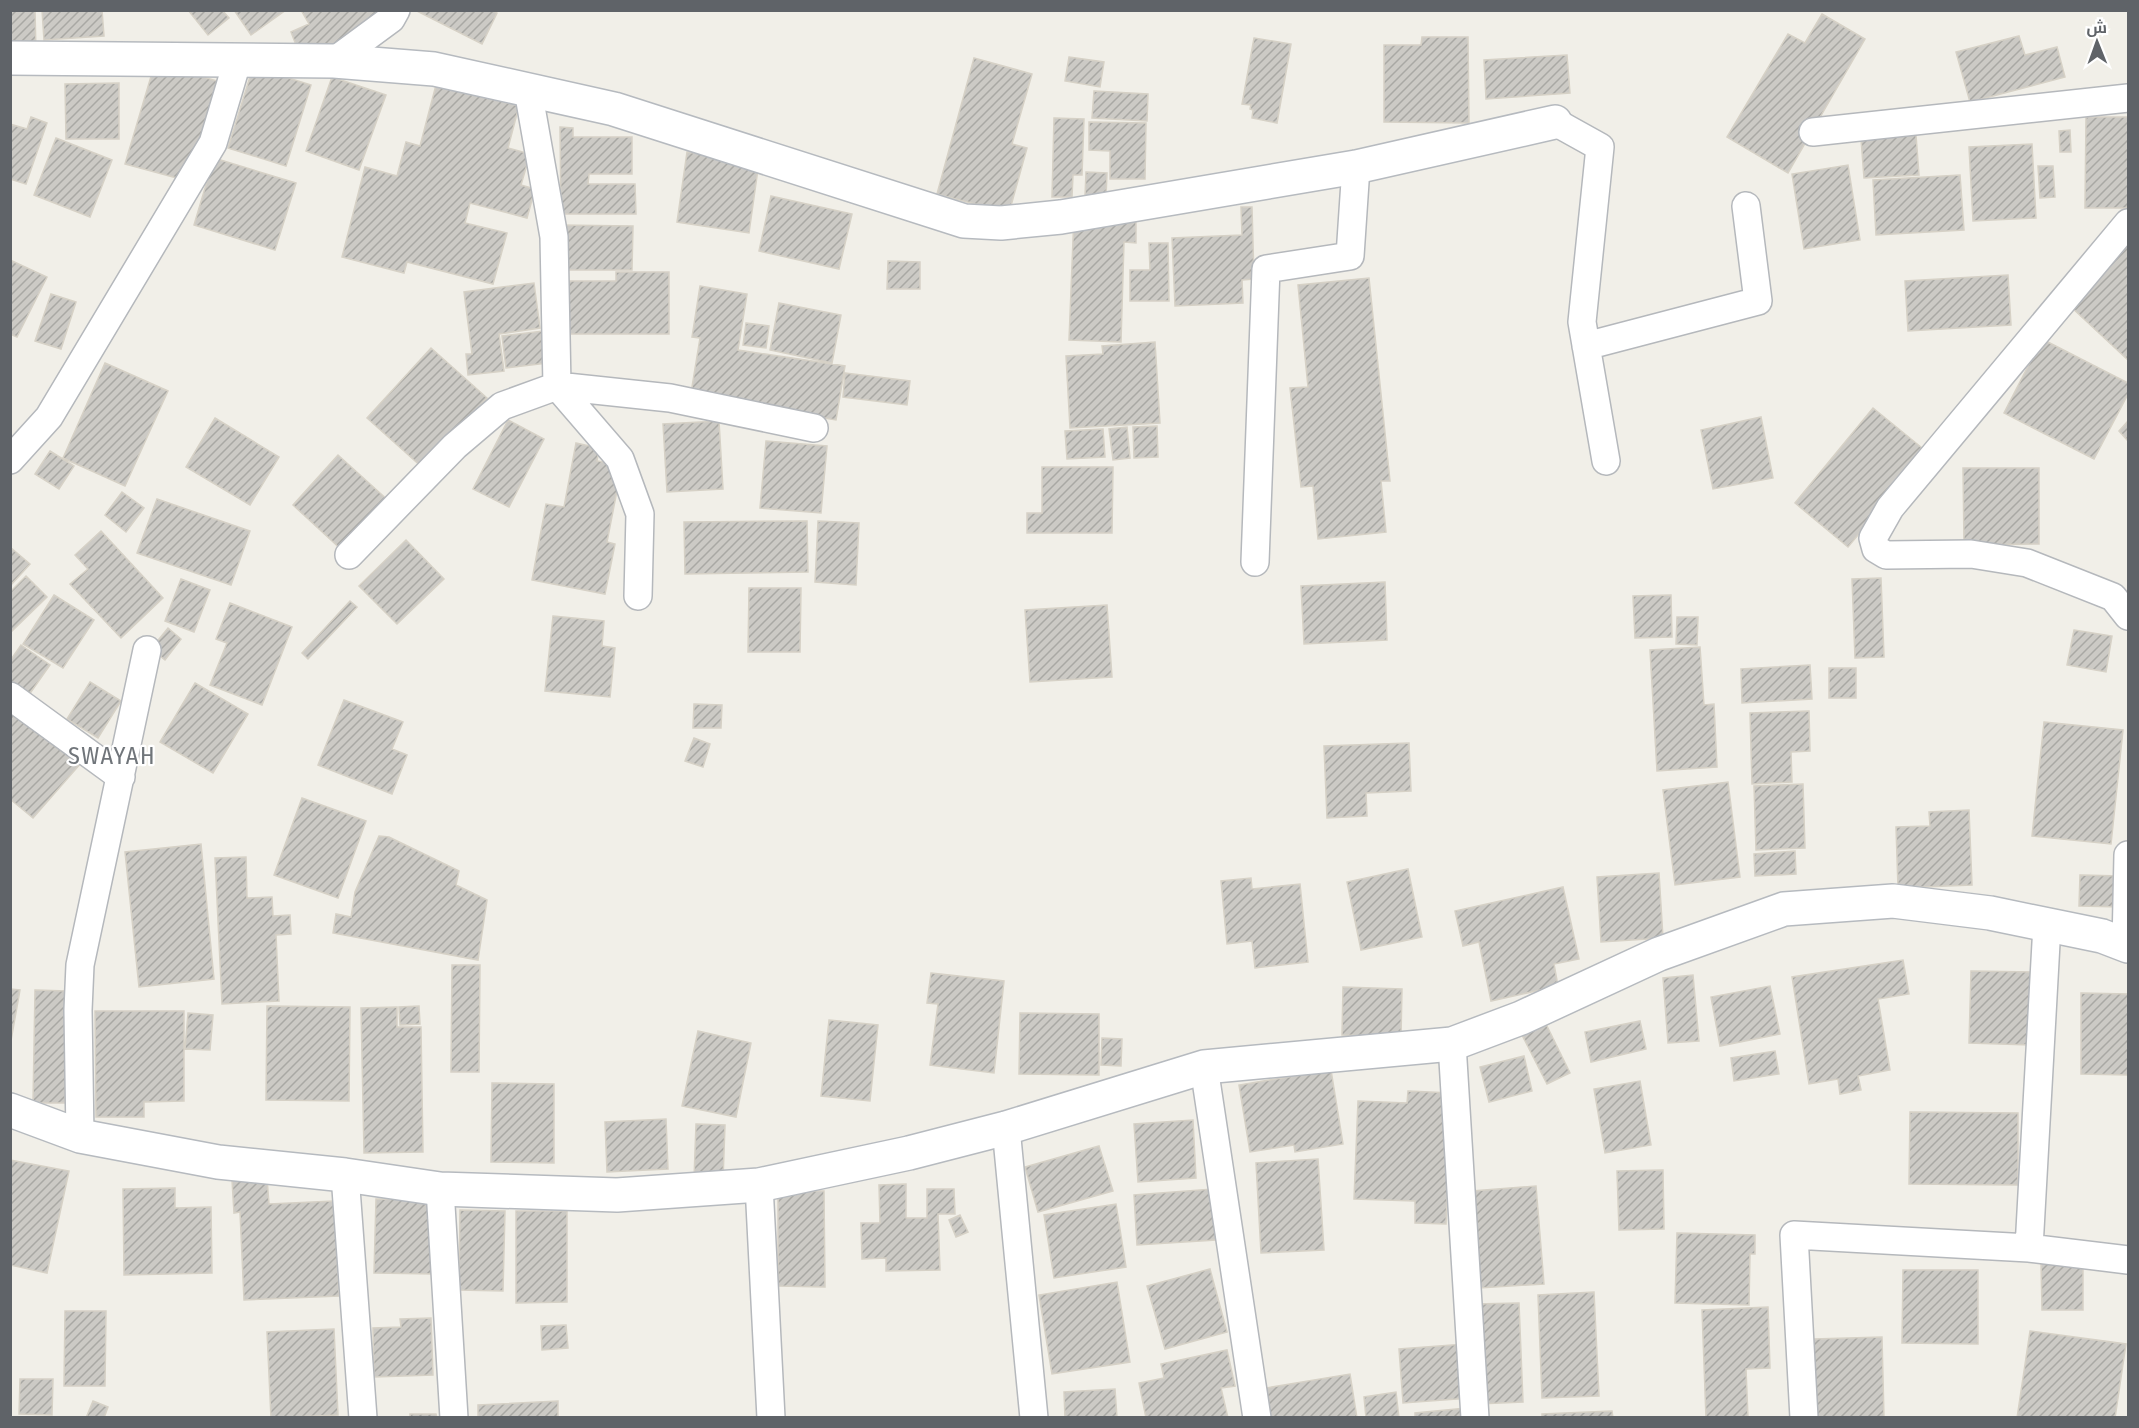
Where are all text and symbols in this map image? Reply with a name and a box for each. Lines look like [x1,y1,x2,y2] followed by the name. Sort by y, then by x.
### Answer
[2067,12,2127,72] north arrow
[2086,18,2107,37] text: ش
[68,742,156,770] district label: SWAYAH

